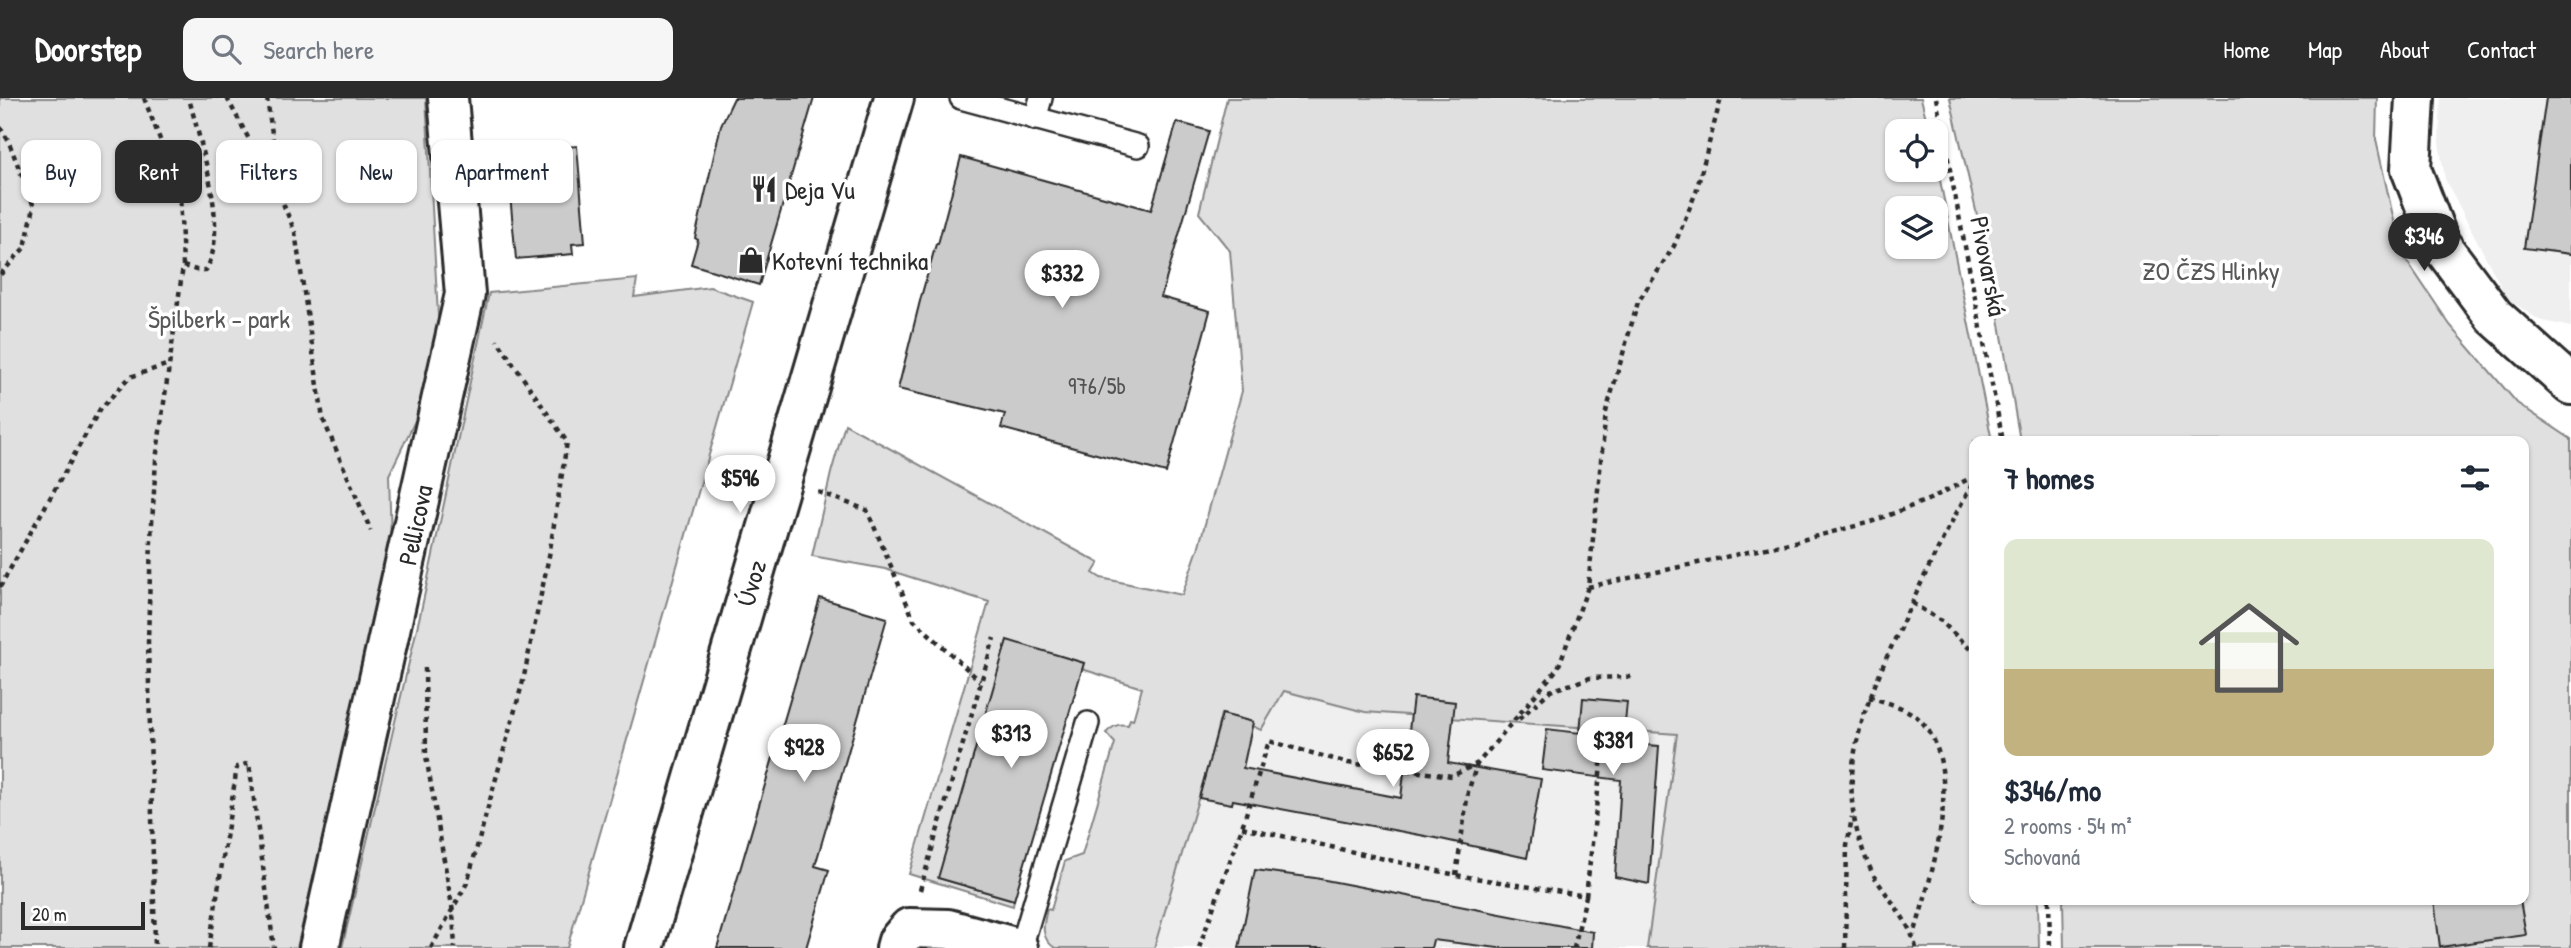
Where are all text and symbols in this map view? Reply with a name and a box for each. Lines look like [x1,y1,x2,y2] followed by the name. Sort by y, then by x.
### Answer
[183,18,673,81] search box
[35,27,141,71] text: Doorstep
[207,30,245,68] icon: search
[263,32,374,67] text: Search here
[2223,33,2270,65] text: Home
[2308,33,2342,65] text: Map
[2380,33,2429,65] text: About
[2467,33,2536,65] text: Contact
[1885,119,1948,259] map controls
[1885,119,1948,182] button: locate
[21,140,101,203] chip: Buy
[115,140,202,203] chip: Rent
[216,140,322,203] chip: Filters
[336,140,417,203] chip: New
[431,140,573,203] chip: Apartment
[785,172,855,207] place label: Deja Vu
[749,174,779,204] restaurant icon: Deja Vu
[1885,196,1948,259] button: layers
[1962,213,2016,319] street label: Pivovarská
[2383,214,2465,273] pin: $346
[2404,220,2444,251] text: $346
[772,243,928,278] place label: Kotevní technika
[736,245,766,275] shop icon: Kotevní technika
[1021,250,1103,310] pin: $332
[2142,253,2280,288] park label: ZO ČZS Hlinky
[1040,257,1084,288] text: $332
[148,301,290,336] park label: Špilberk - park
[1068,370,1126,401] house number: 976/5b
[699,456,781,515] pin: $596
[2004,458,2094,498] text: 7 homes
[2456,459,2494,497] icon: filters
[720,462,760,493] text: $596
[389,482,441,568] street label: Pellicova
[728,556,774,610] street label: Úvoz
[2186,585,2312,711] icon: home
[970,710,1052,770] pin: $313
[991,717,1031,748] text: $313
[1572,718,1654,777] pin: $381
[763,724,845,784] pin: $928
[1593,724,1633,755] text: $381
[1352,730,1434,789] pin: $652
[784,731,824,762] text: $928
[1372,736,1414,767] text: $652
[2004,770,2101,810] text: $346/mo
[2004,810,2132,841] text: 2 rooms · 54 m²
[2004,841,2080,872] text: Schovaná
[21,899,145,931] scale bar
[32,901,67,927] text: 20 m

